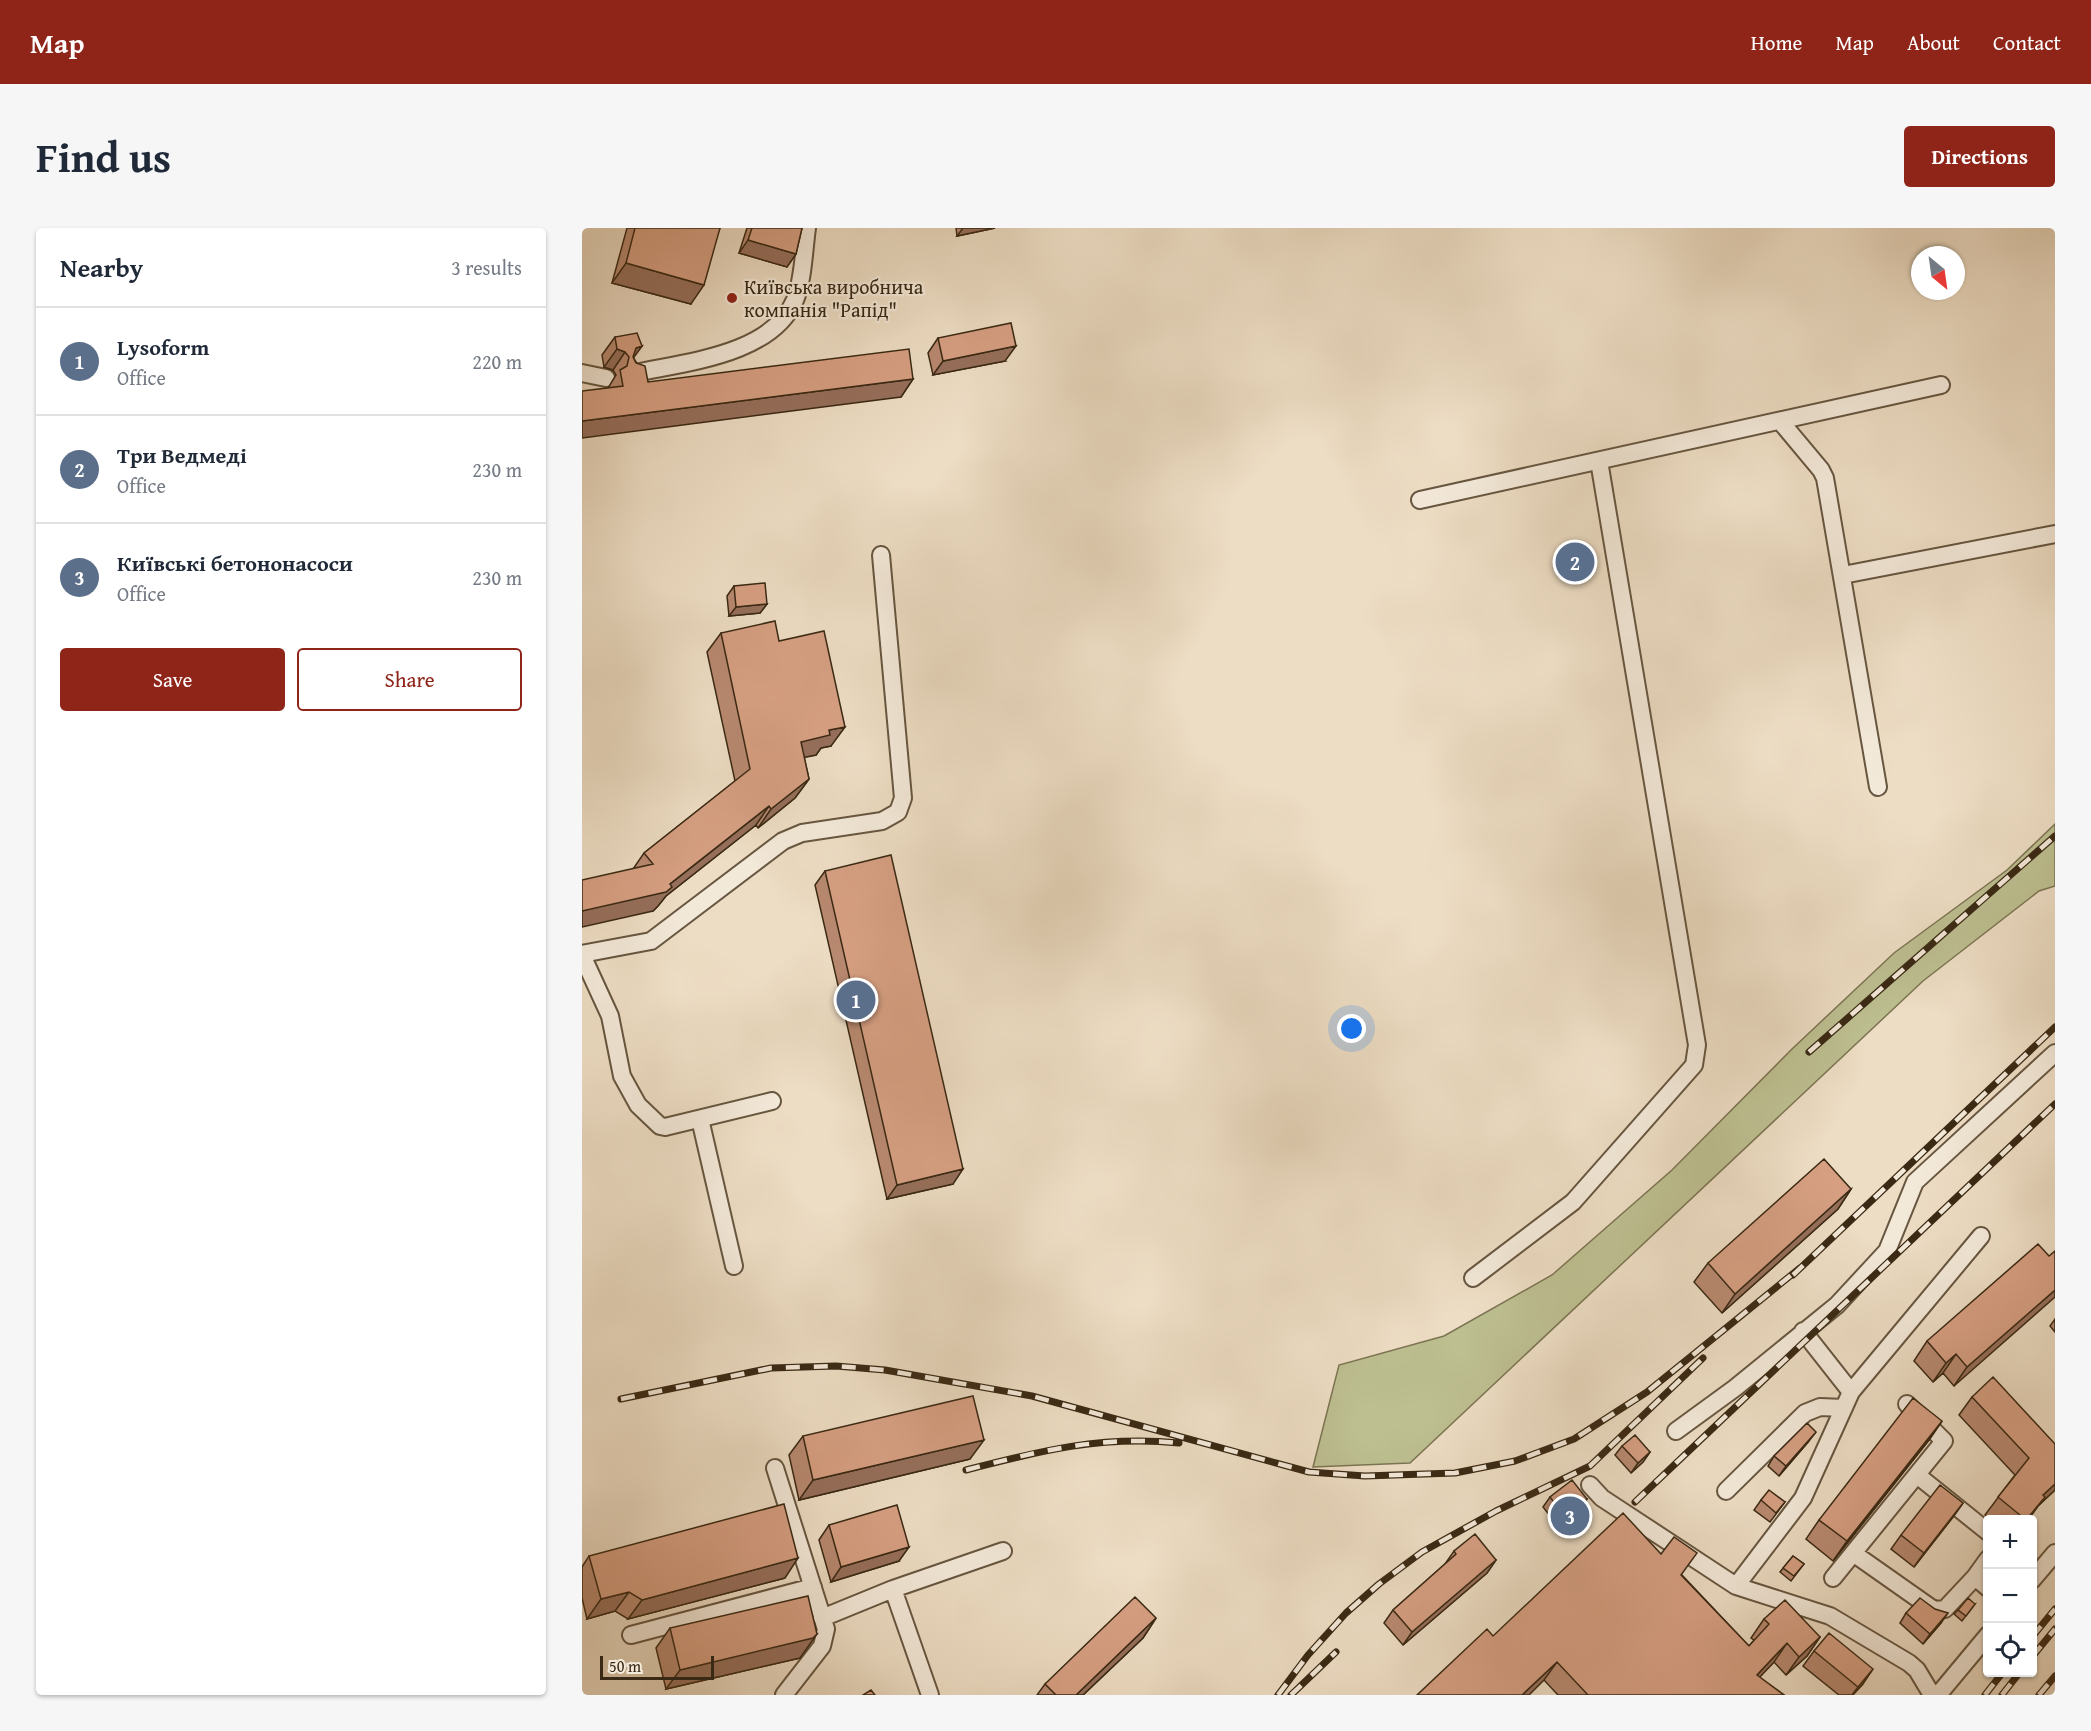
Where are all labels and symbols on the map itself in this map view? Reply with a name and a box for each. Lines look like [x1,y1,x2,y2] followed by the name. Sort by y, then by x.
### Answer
[1911,246,1965,300] north arrow
[744,272,924,324] place label: Київська виробнича компанія "Рапід"
[725,291,739,305] marker: Київська виробнича компанія "Рапід"
[1556,540,1594,584] pin: 2
[836,978,876,1022] pin: 1
[1337,1014,1366,1043] your location
[1550,1494,1590,1538] pin: 3
[600,1653,714,1680] scale bar

